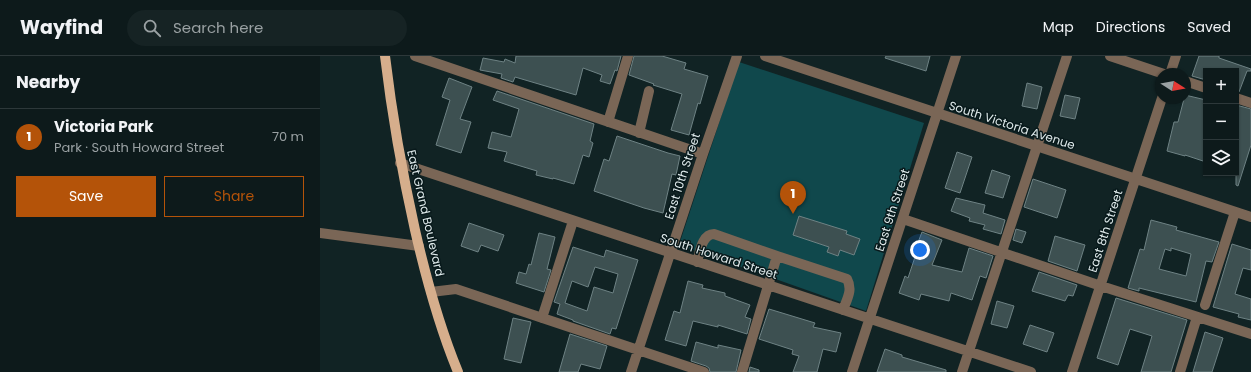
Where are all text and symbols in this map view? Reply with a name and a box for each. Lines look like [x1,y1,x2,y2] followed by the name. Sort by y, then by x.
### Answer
[127,10,407,46] search box
[20,14,103,41] text: Wayfind
[141,17,163,39] icon: search
[173,17,263,38] text: Search here
[1043,17,1074,37] text: Map
[1096,17,1165,37] text: Directions
[1187,17,1231,37] text: Saved
[1155,68,1191,104] north arrow
[1203,68,1239,176] map controls
[1203,68,1239,104] button: +
[16,70,80,94] text: Nearby
[947,97,1077,153] street label: South Victoria Avenue
[1203,104,1239,140] button: −
[54,116,154,137] text: Victoria Park
[27,127,31,146] text: 1
[272,127,304,146] text: 70 m
[660,131,704,221] street label: East 10th Street
[54,138,224,157] text: Park · South Howard Street
[1203,140,1239,176] button: layers
[403,148,449,278] street label: East Grand Boulevard
[871,166,913,254] street label: East 9th Street
[16,176,156,217] button: Save
[164,176,304,217] button: Share
[780,181,806,214] pin: 1
[1084,187,1126,275] street label: East 8th Street
[658,229,780,283] street label: South Howard Street
[910,240,930,260] your location

